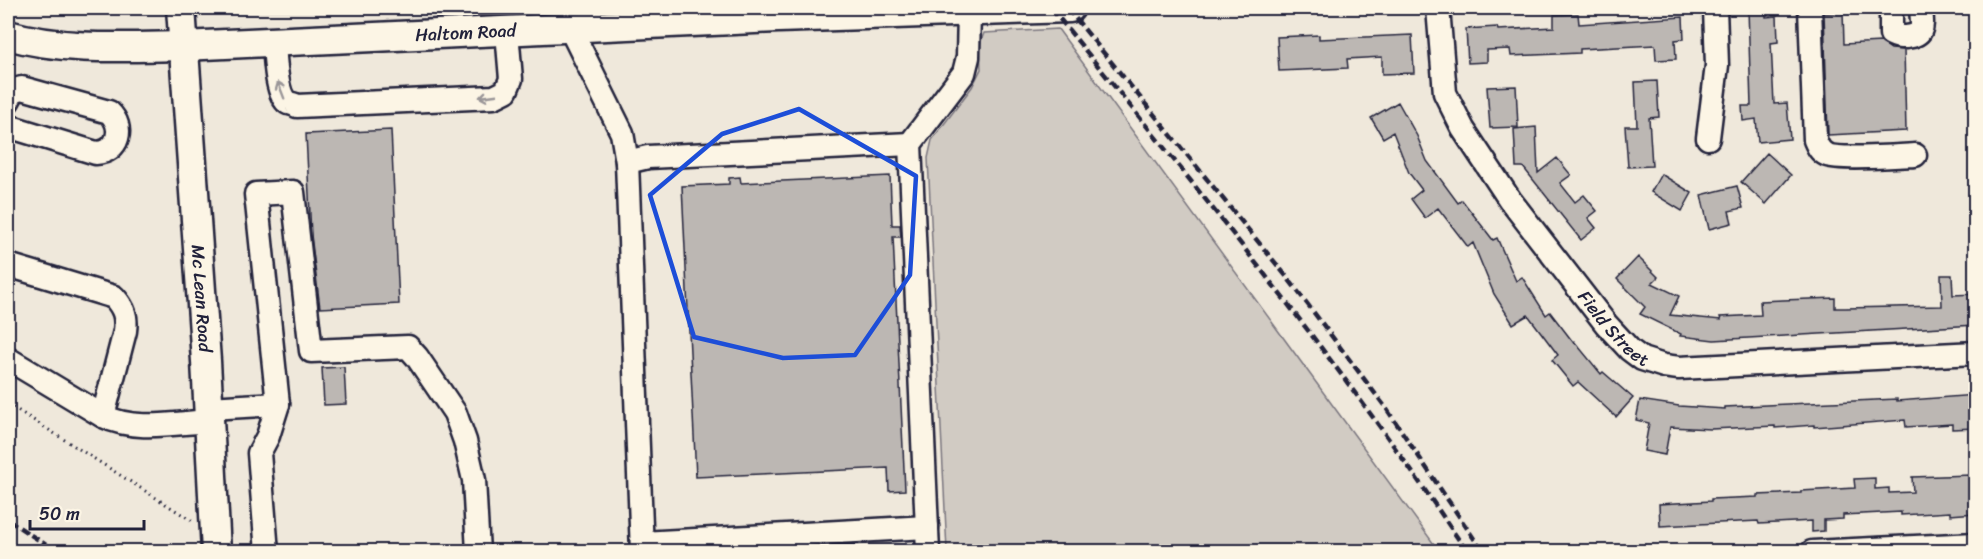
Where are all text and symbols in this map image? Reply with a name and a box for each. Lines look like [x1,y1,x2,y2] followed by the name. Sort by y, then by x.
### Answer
[415,14,518,51] street label: Haltom Road
[275,81,286,99] one-way arrow
[479,91,498,102] one-way arrow
[182,243,221,355] street label: Mc Lean Road
[1569,283,1653,376] street label: Field Street
[30,493,144,531] scale bar
[39,498,80,530] text: 50 m

